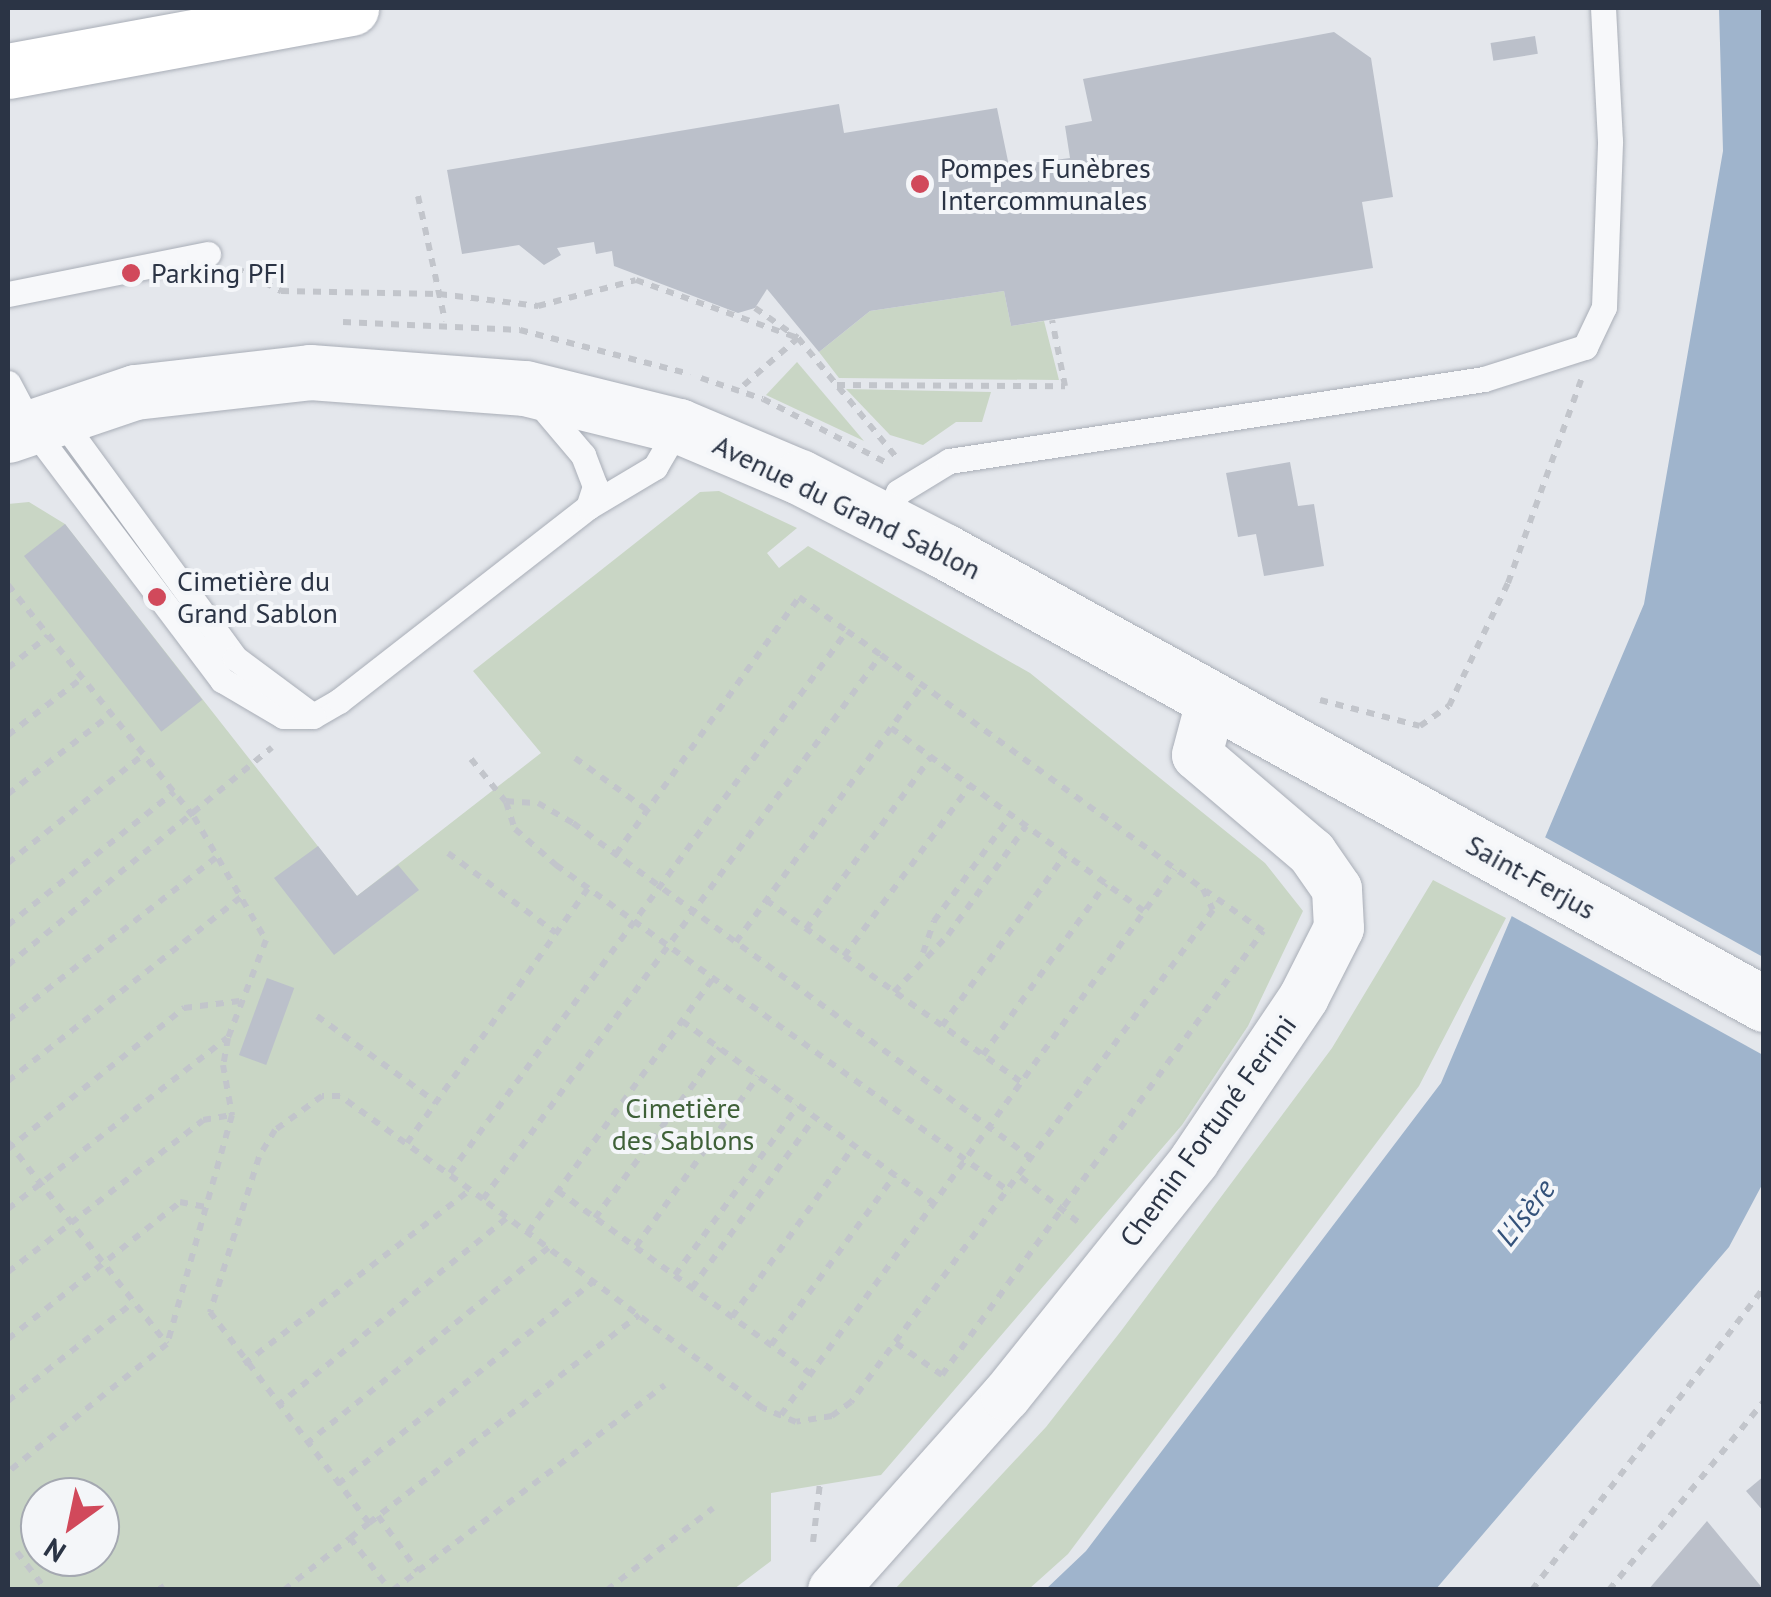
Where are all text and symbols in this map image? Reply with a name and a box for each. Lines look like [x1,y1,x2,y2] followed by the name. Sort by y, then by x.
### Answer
[940,151,1151,217] place label: Pompes Funèbres Intercommunales
[909,173,931,195] marker: Pompes Funèbres Intercommunales
[151,256,286,290] place label: Parking PFI
[120,262,142,284] marker: Parking PFI
[708,428,986,586] street label: Avenue du Grand Sablon
[177,564,338,630] place label: Cimetière du Grand Sablon
[146,586,168,608] marker: Cimetière du Grand Sablon
[1460,828,1602,926] street label: Saint-Ferjus
[1113,1009,1303,1253] street label: Chemin Fortuné Ferrini
[612,1091,754,1157] park label: Cimetière des Sablons
[1488,1171,1562,1253] water label: L'Isère
[20,1477,120,1577] north arrow
[37,1530,72,1571] text: N

